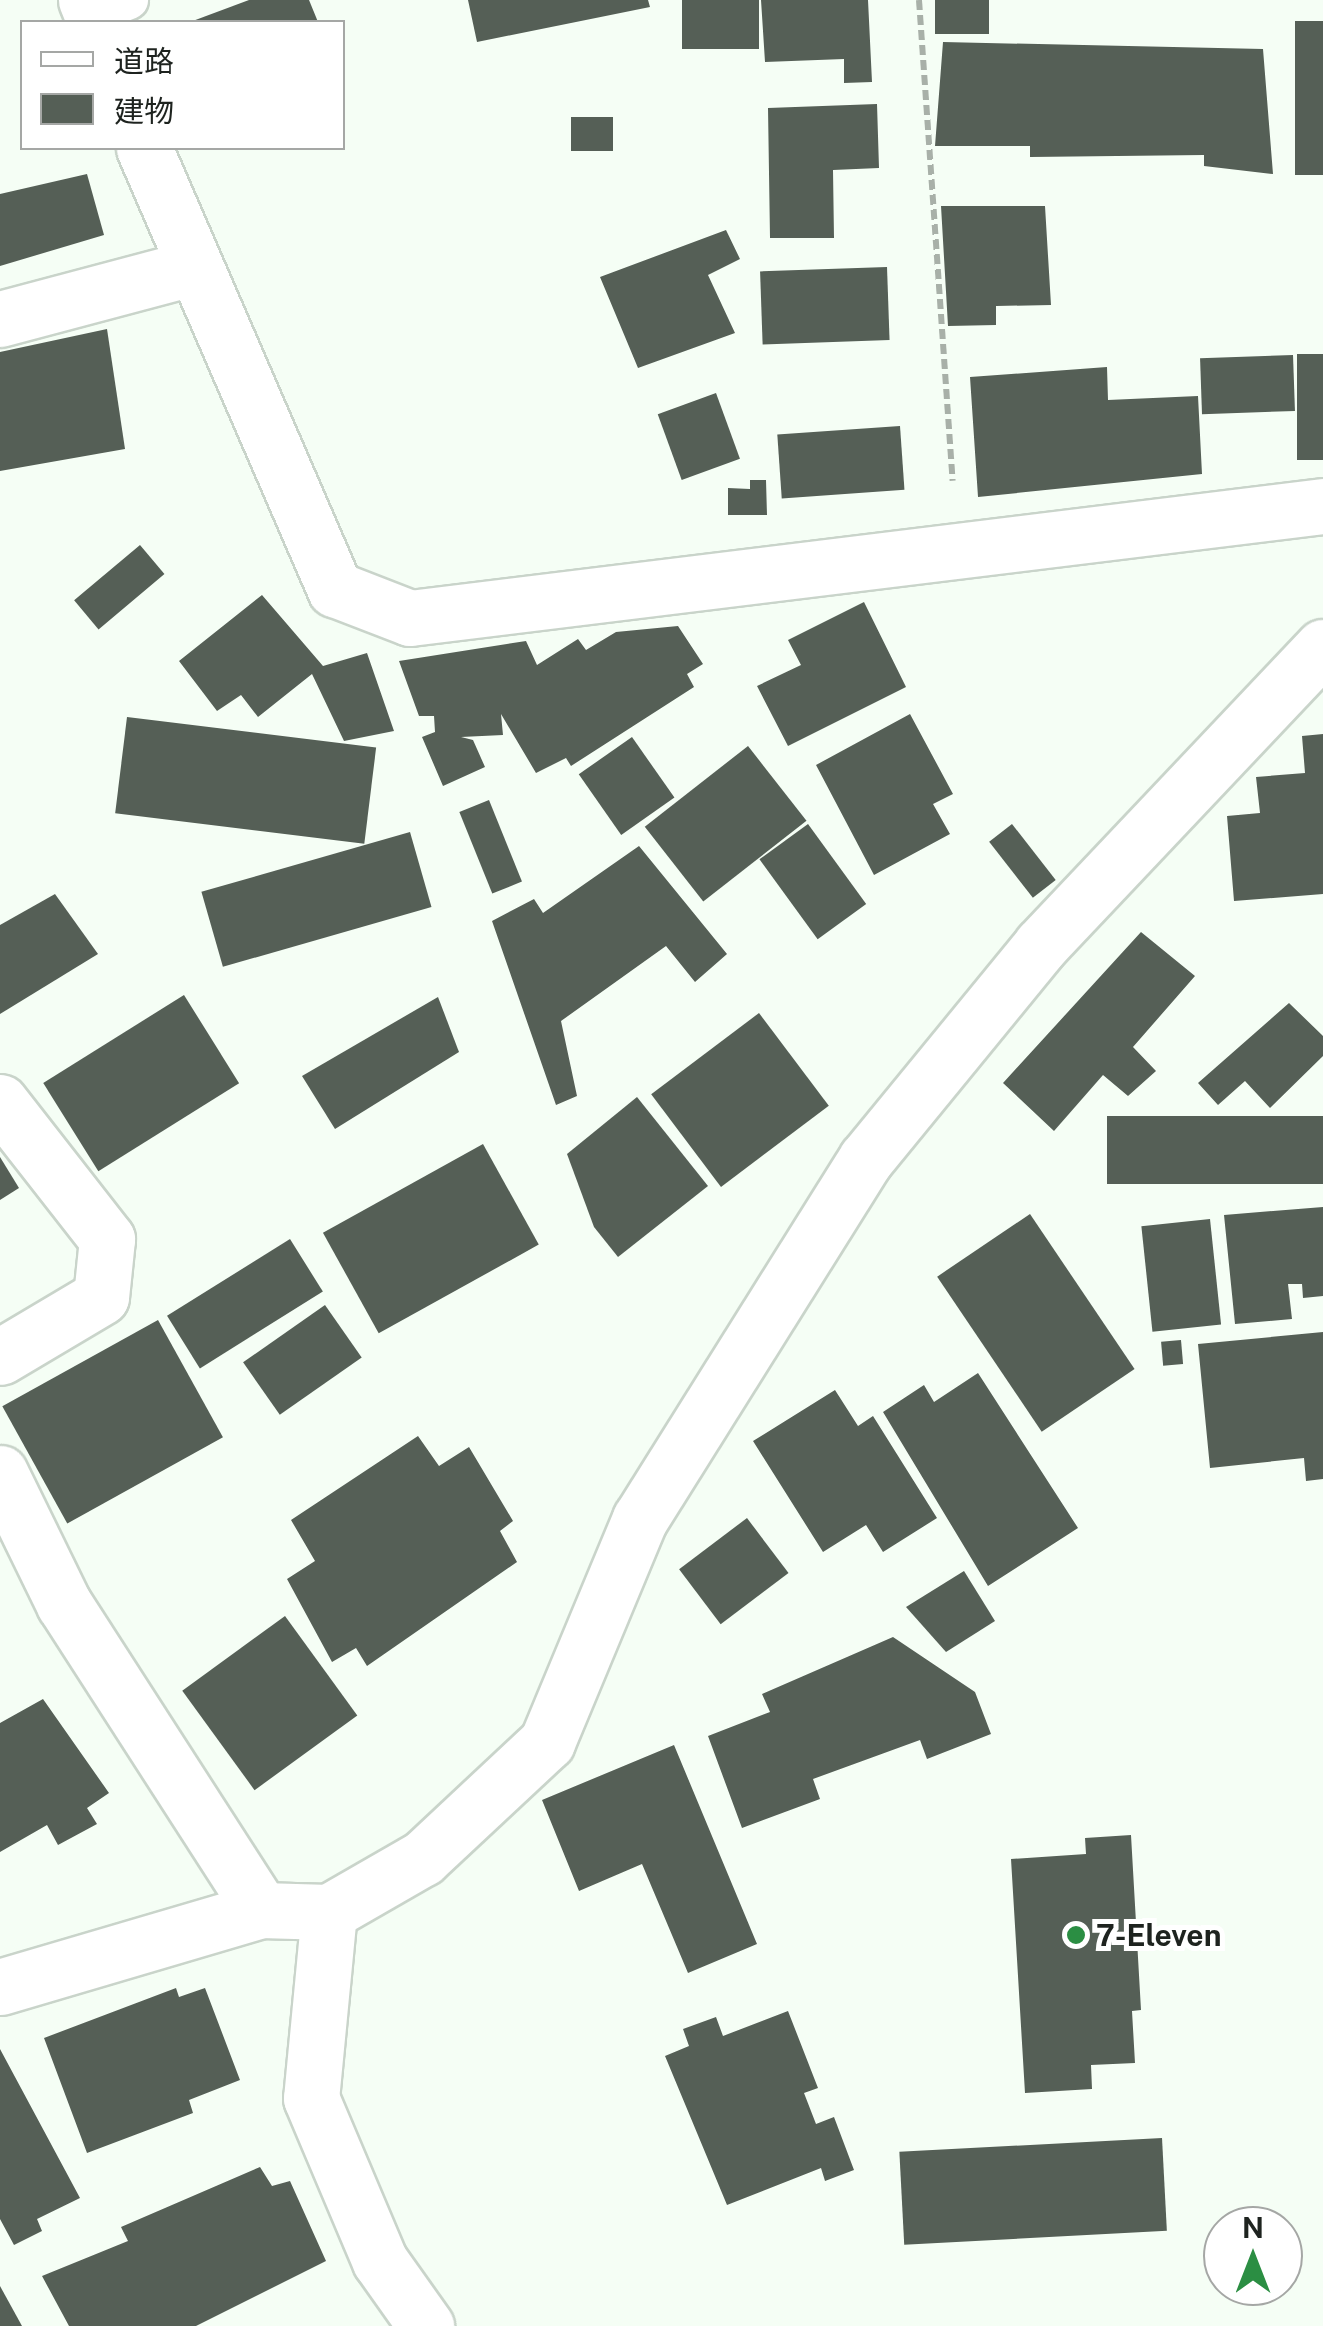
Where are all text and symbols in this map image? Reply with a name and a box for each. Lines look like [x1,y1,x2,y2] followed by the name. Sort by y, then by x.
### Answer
[20,20,345,150] legend
[114,43,174,79] text: 道路
[114,93,174,129] text: 建物
[1096,1917,1221,1953] place label: 7-Eleven
[1065,1924,1087,1946] marker: 7-Eleven
[1203,2206,1303,2306] north arrow
[1242,2211,1264,2244] text: N

